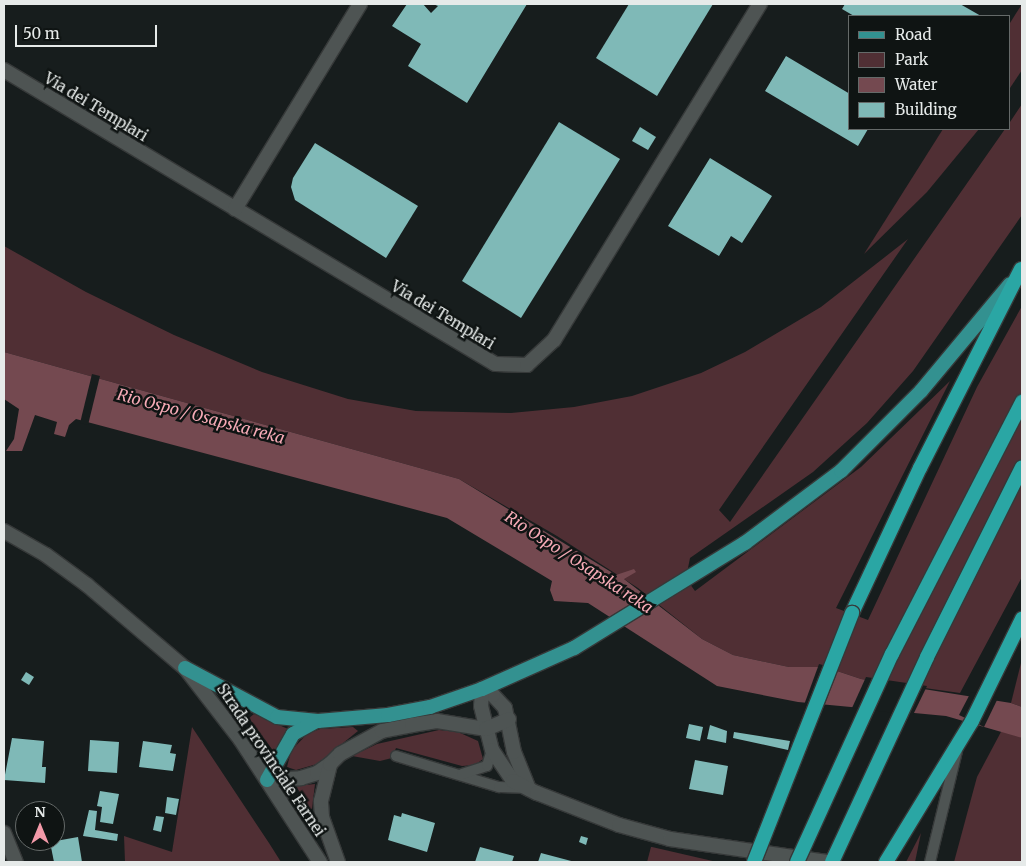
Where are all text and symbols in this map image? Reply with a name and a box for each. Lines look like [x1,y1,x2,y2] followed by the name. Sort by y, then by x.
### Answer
[18,15,160,47] scale bar
[848,15,1011,130] legend
[23,24,60,43] text: 50 m
[895,25,931,44] text: Road
[895,50,928,69] text: Park
[41,69,151,145] street label: Via dei Templari
[895,75,937,94] text: Water
[895,100,957,119] text: Building
[388,277,498,353] street label: Via dei Templari
[115,384,287,448] water label: Rio Ospo / Osapska reka
[501,507,657,617] water label: Rio Ospo / Osapska reka
[213,680,329,840] street label: Strada provinciale Farnei
[15,801,65,851] north arrow
[34,803,46,821] text: N

